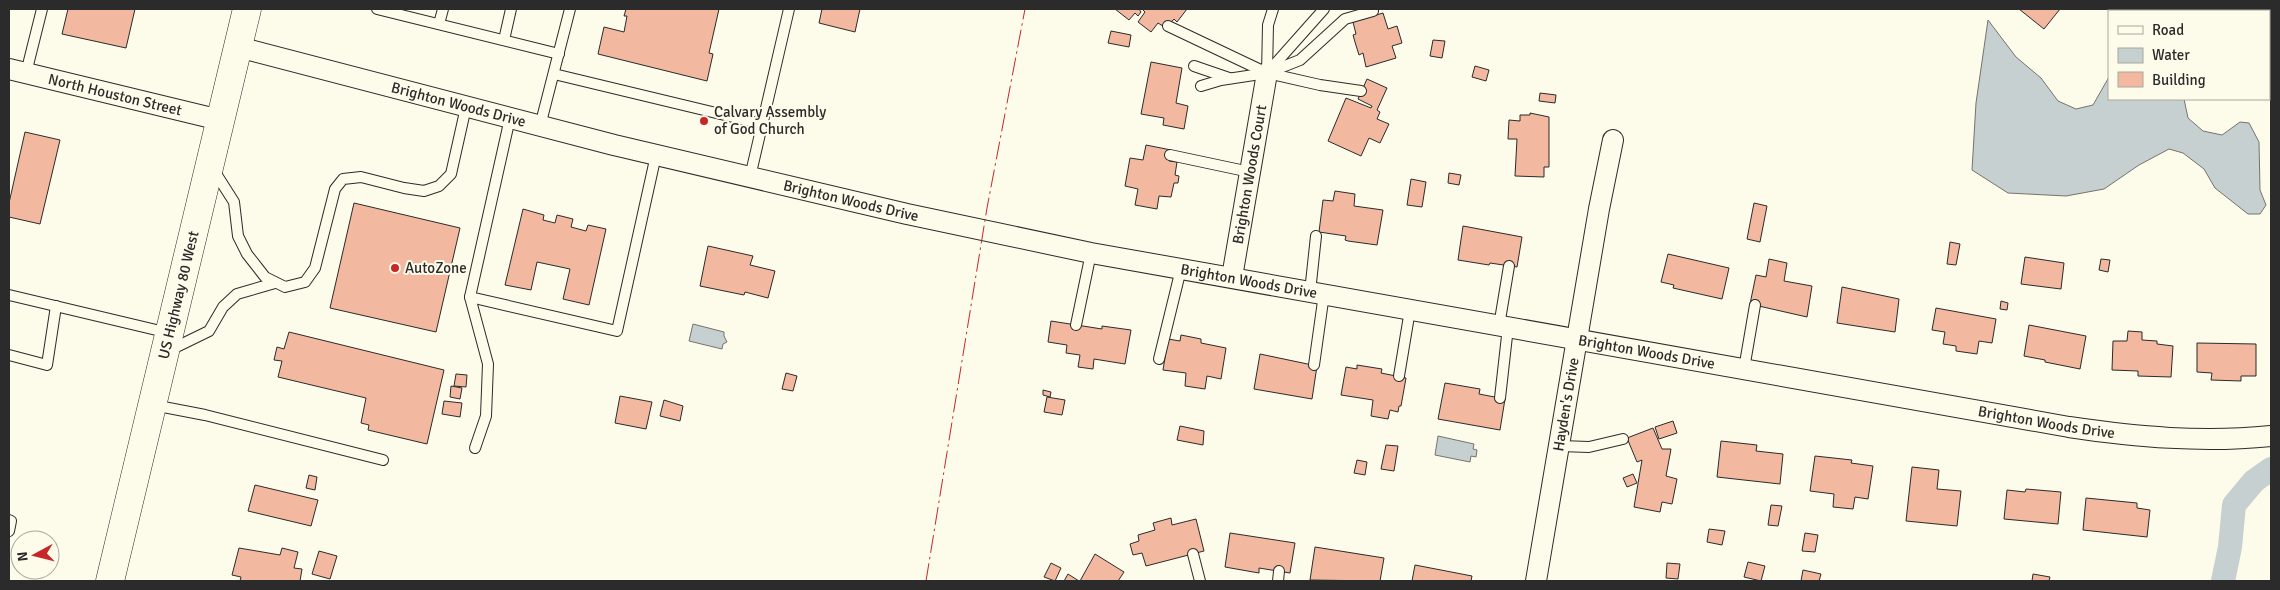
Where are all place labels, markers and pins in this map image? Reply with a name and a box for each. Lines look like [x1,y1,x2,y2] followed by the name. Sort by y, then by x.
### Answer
[714,103,826,138] place label: Calvary Assembly of God Church
[698,115,710,127] marker: Calvary Assembly of God Church
[405,259,467,277] place label: AutoZone
[389,262,401,274] marker: AutoZone

